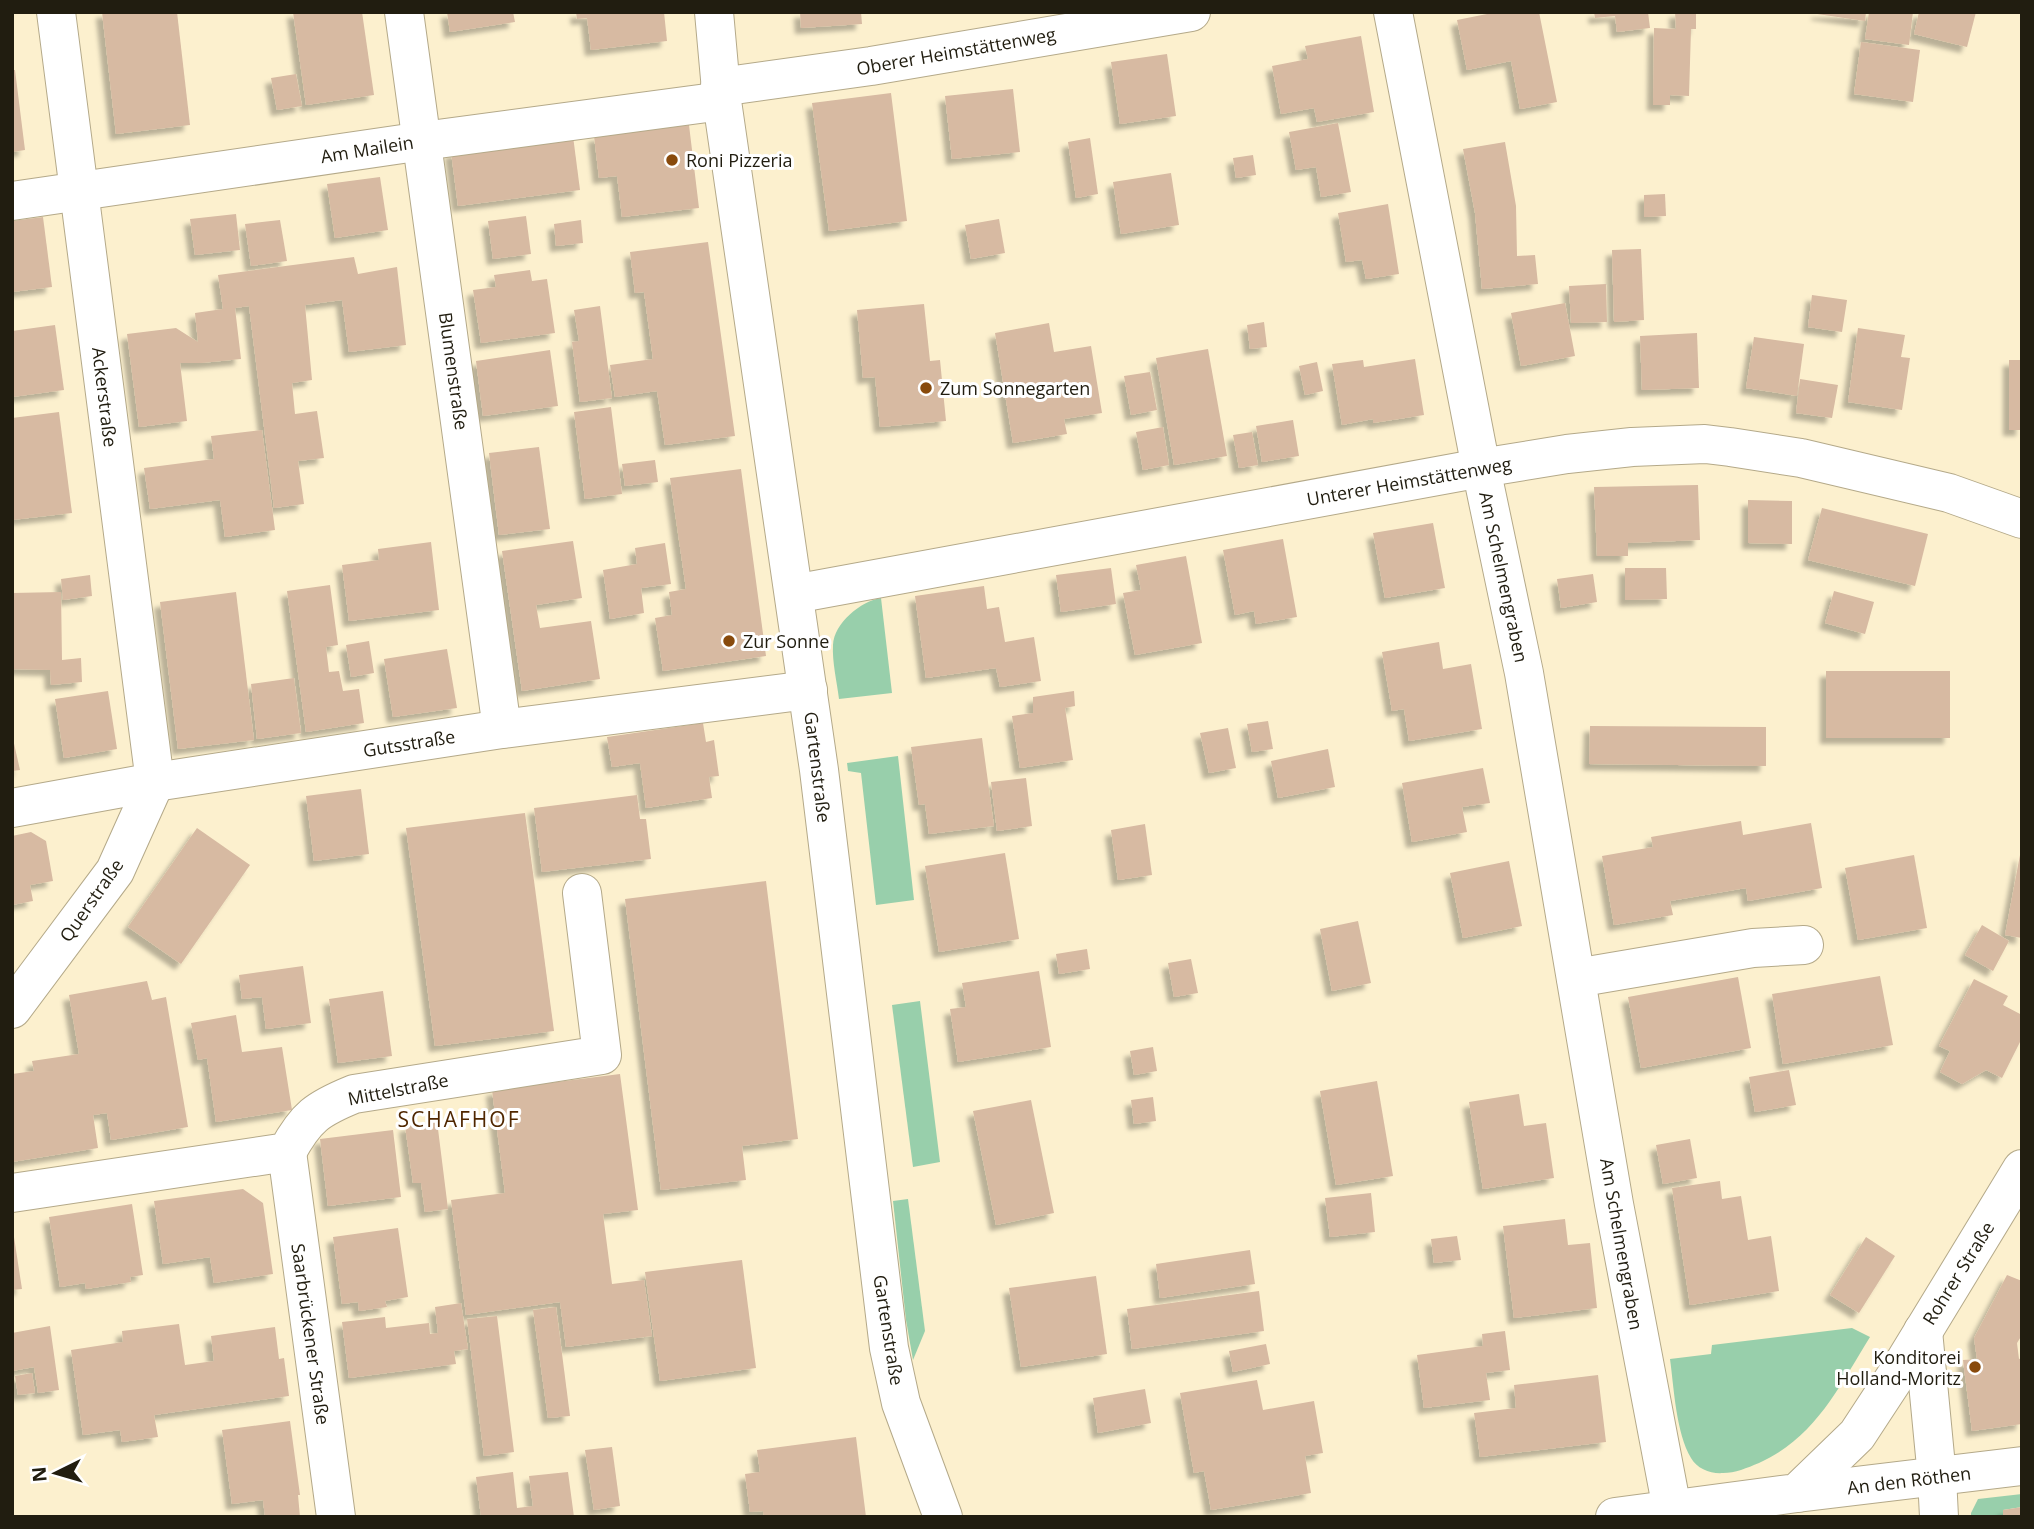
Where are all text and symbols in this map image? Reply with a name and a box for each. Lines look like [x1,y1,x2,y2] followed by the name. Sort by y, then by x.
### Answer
[854,22,1058,80] street label: Oberer Heimstättenweg
[319,130,415,168] street label: Am Mailein
[686,148,792,172] place label: Roni Pizzeria
[664,152,680,168] marker: Roni Pizzeria
[434,311,474,431] street label: Blumenstraße
[87,346,123,448] street label: Ackerstraße
[940,376,1090,400] place label: Zum Sonnegarten
[918,380,934,396] marker: Zum Sonnegarten
[1305,451,1514,511] street label: Unterer Heimstättenweg
[1474,489,1534,665] street label: Am Schelmengraben
[743,629,829,653] place label: Zur Sonne
[721,633,737,649] marker: Zur Sonne
[799,710,837,824] street label: Gartenstraße
[361,724,457,762] street label: Gutsstraße
[54,854,128,946] street label: Querstraße
[346,1067,450,1111] street label: Mittelstraße
[398,1105,521,1133] district label: SCHAFHOF
[1595,1156,1649,1332] street label: Am Schelmengraben
[1917,1217,1999,1329] street label: Rohrer Straße
[286,1242,336,1426] street label: Saarbrückener Straße
[868,1273,910,1387] street label: Gartenstraße
[1836,1345,1961,1390] place label: Konditorei Holland-Moritz
[1967,1359,1983,1375] marker: Konditorei Holland-Moritz
[21,1438,91,1508] north arrow
[1846,1461,1972,1499] street label: An den Röthen
[25,1466,53,1483] text: N

